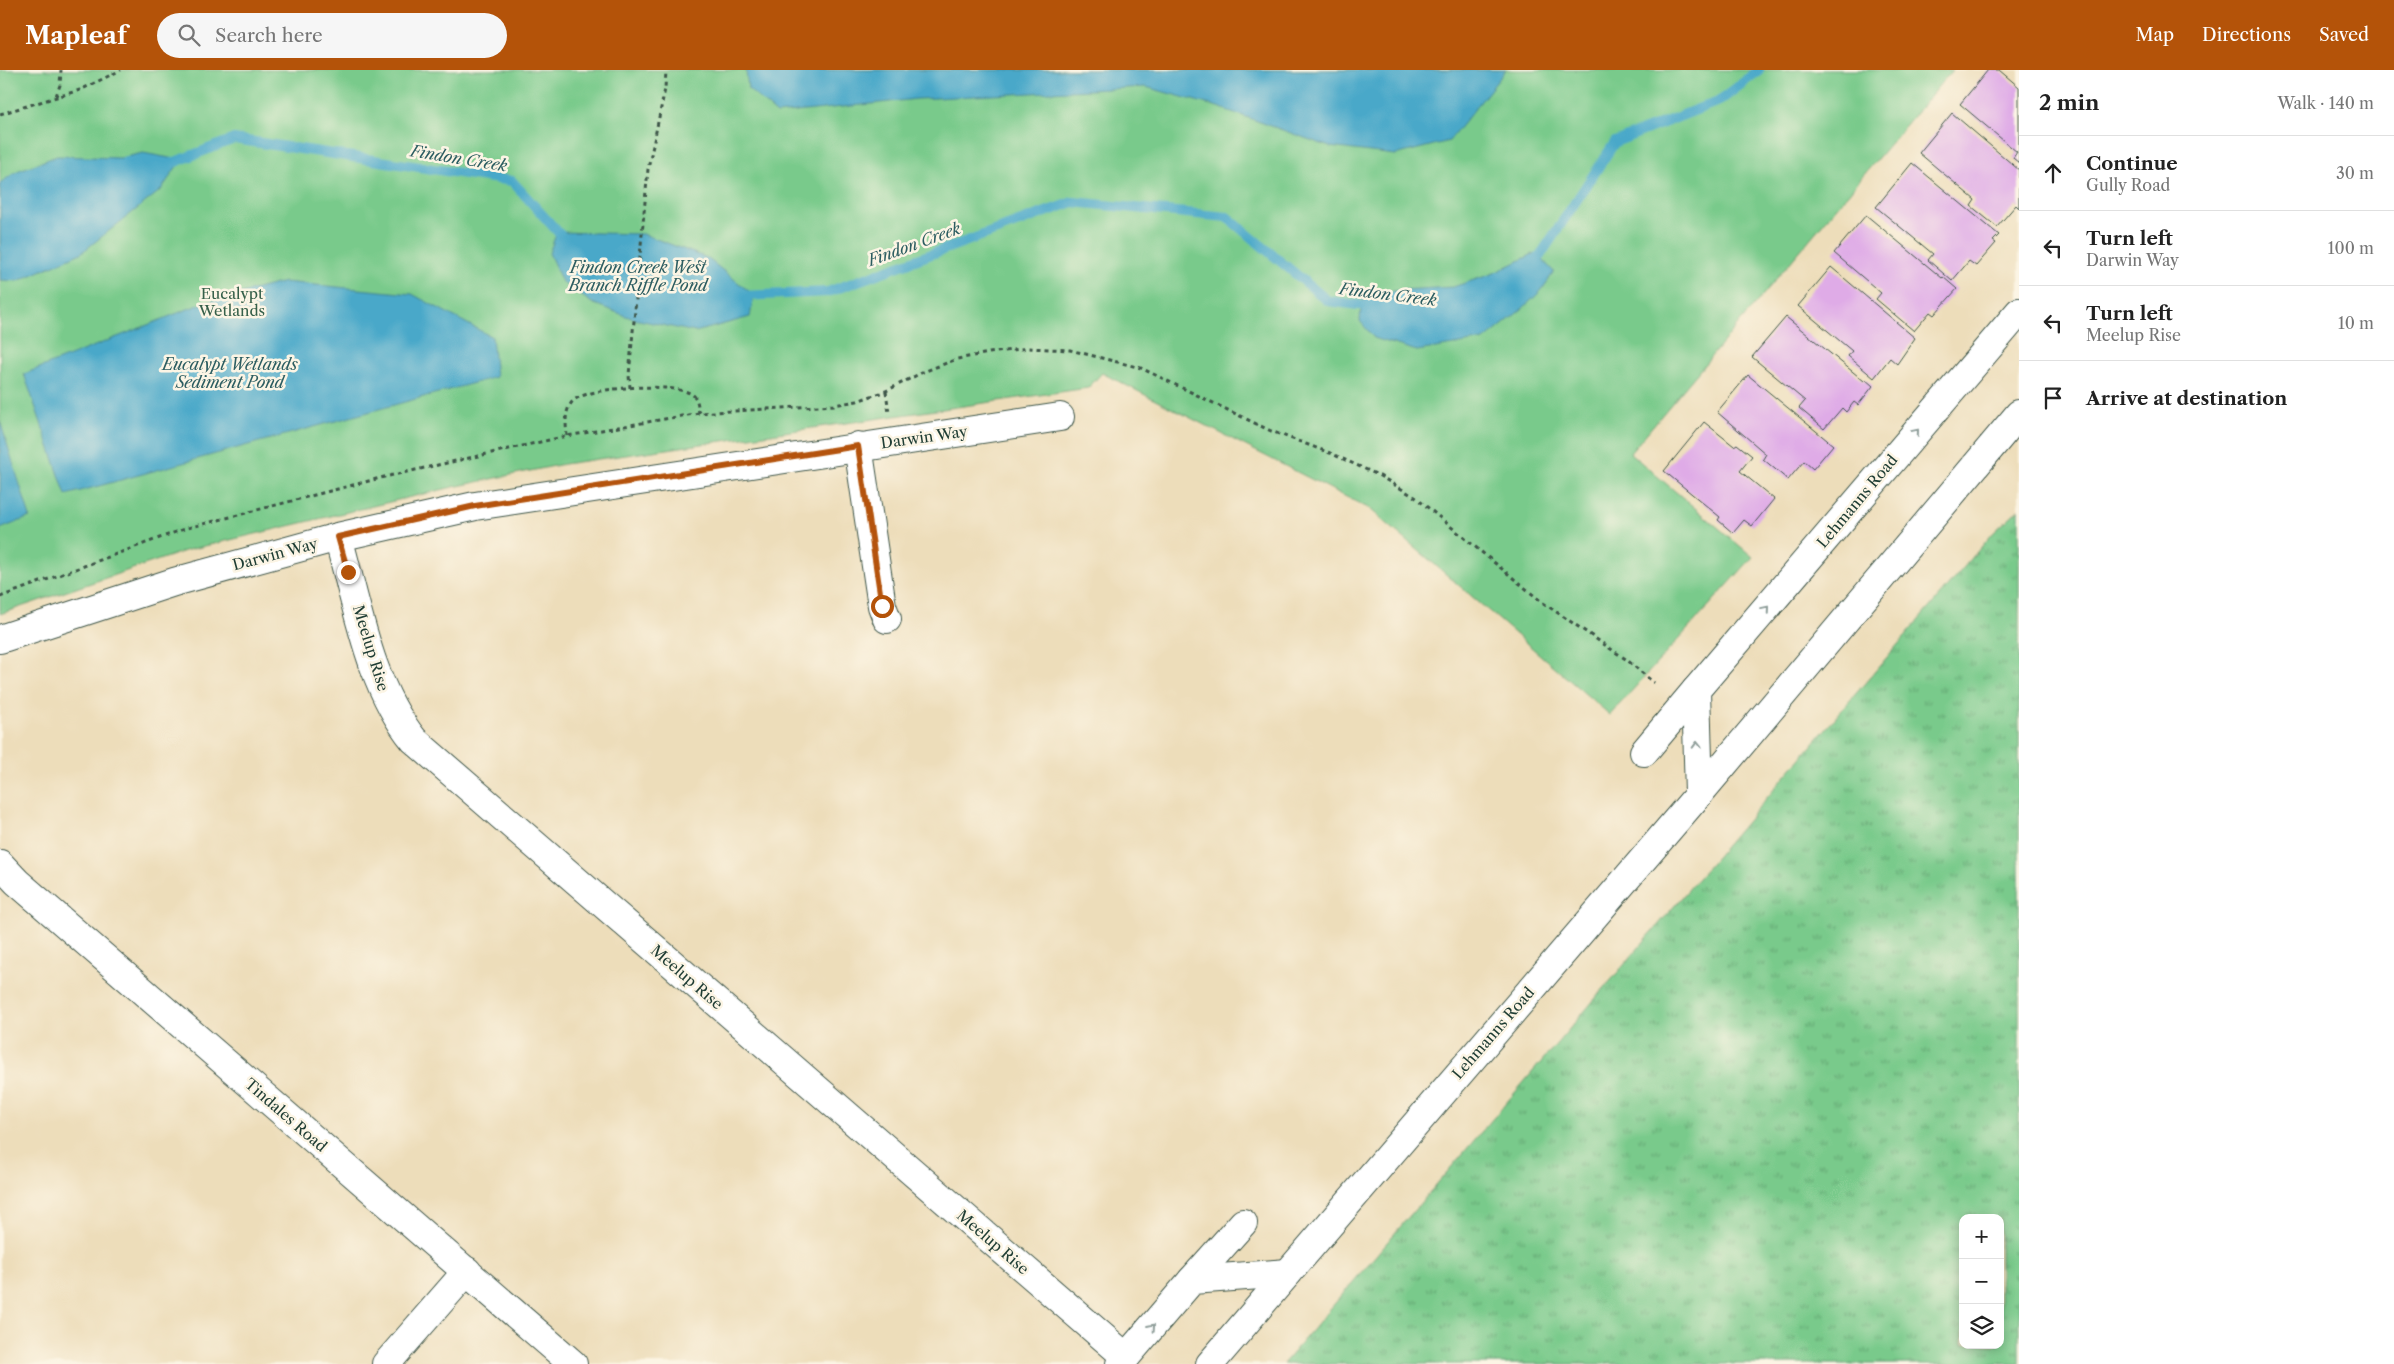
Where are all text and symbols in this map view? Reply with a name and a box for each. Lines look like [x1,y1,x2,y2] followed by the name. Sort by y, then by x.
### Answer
[157,13,507,58] search box
[25,21,127,50] text: Mapleaf
[175,21,203,49] icon: search
[215,24,323,47] text: Search here
[2135,24,2174,46] text: Map
[2202,24,2291,46] text: Directions
[2319,24,2369,46] text: Saved
[2039,90,2099,115] text: 2 min
[2277,93,2374,113] text: Walk · 140 m
[407,140,509,176] water label: Findon Creek
[2086,152,2178,175] text: Continue
[2039,159,2067,187] icon: ahead
[2336,163,2374,183] text: 30 m
[2086,175,2170,195] text: Gully Road
[863,218,964,271] water label: Findon Creek
[2086,227,2173,250] text: Turn left
[2039,234,2067,262] icon: left
[2328,238,2374,258] text: 100 m
[2086,250,2179,270] text: Darwin Way
[567,257,709,295] water label: Findon Creek West Branch Riffle Pond
[1336,278,1438,310] water label: Findon Creek
[198,284,265,320] park label: Eucalypt Wetlands
[2086,302,2173,325] text: Turn left
[2039,309,2067,337] icon: left
[2338,313,2374,333] text: 10 m
[2086,325,2181,345] text: Meelup Rise
[160,354,298,392] water label: Eucalypt Wetlands Sediment Pond
[2039,384,2067,412] icon: arrive
[2086,387,2287,410] text: Arrive at destination
[880,421,969,452] street label: Darwin Way
[1911,428,1920,437] one-way arrow
[1812,450,1902,552] street label: Lehmanns Road
[230,533,320,574] street label: Darwin Way
[337,561,360,584] route end
[871,595,894,618] route start
[349,603,393,693] street label: Meelup Rise
[1760,605,1769,614] one-way arrow
[1692,741,1703,749] one-way arrow
[647,941,727,1013] street label: Meelup Rise
[1448,983,1538,1083] street label: Lehmanns Road
[241,1074,331,1156] street label: Tindales Road
[953,1206,1033,1278] street label: Meelup Rise
[1959,1214,2004,1349] map controls
[1959,1214,2004,1259] button: +
[1959,1259,2004,1304] button: −
[1959,1304,2004,1349] button: layers
[1146,1324,1155,1333] one-way arrow

